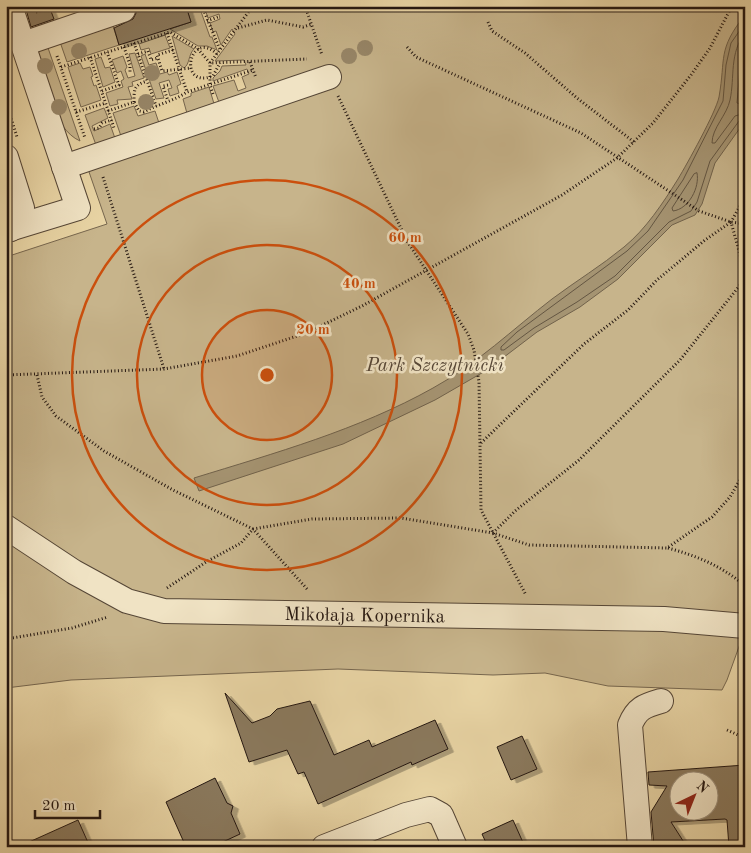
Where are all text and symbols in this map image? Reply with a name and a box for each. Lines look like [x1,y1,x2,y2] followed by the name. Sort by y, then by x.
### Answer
[388,231,422,246] text: 60 m
[342,277,376,292] text: 40 m
[296,323,330,338] text: 20 m
[365,357,505,376] park label: Park Szczytnicki
[258,366,276,384] centre of rings
[284,606,446,628] street label: Mikołaja Kopernika
[668,770,718,820] north arrow
[693,778,711,796] text: N
[35,788,100,820] scale bar
[42,799,76,814] text: 20 m

